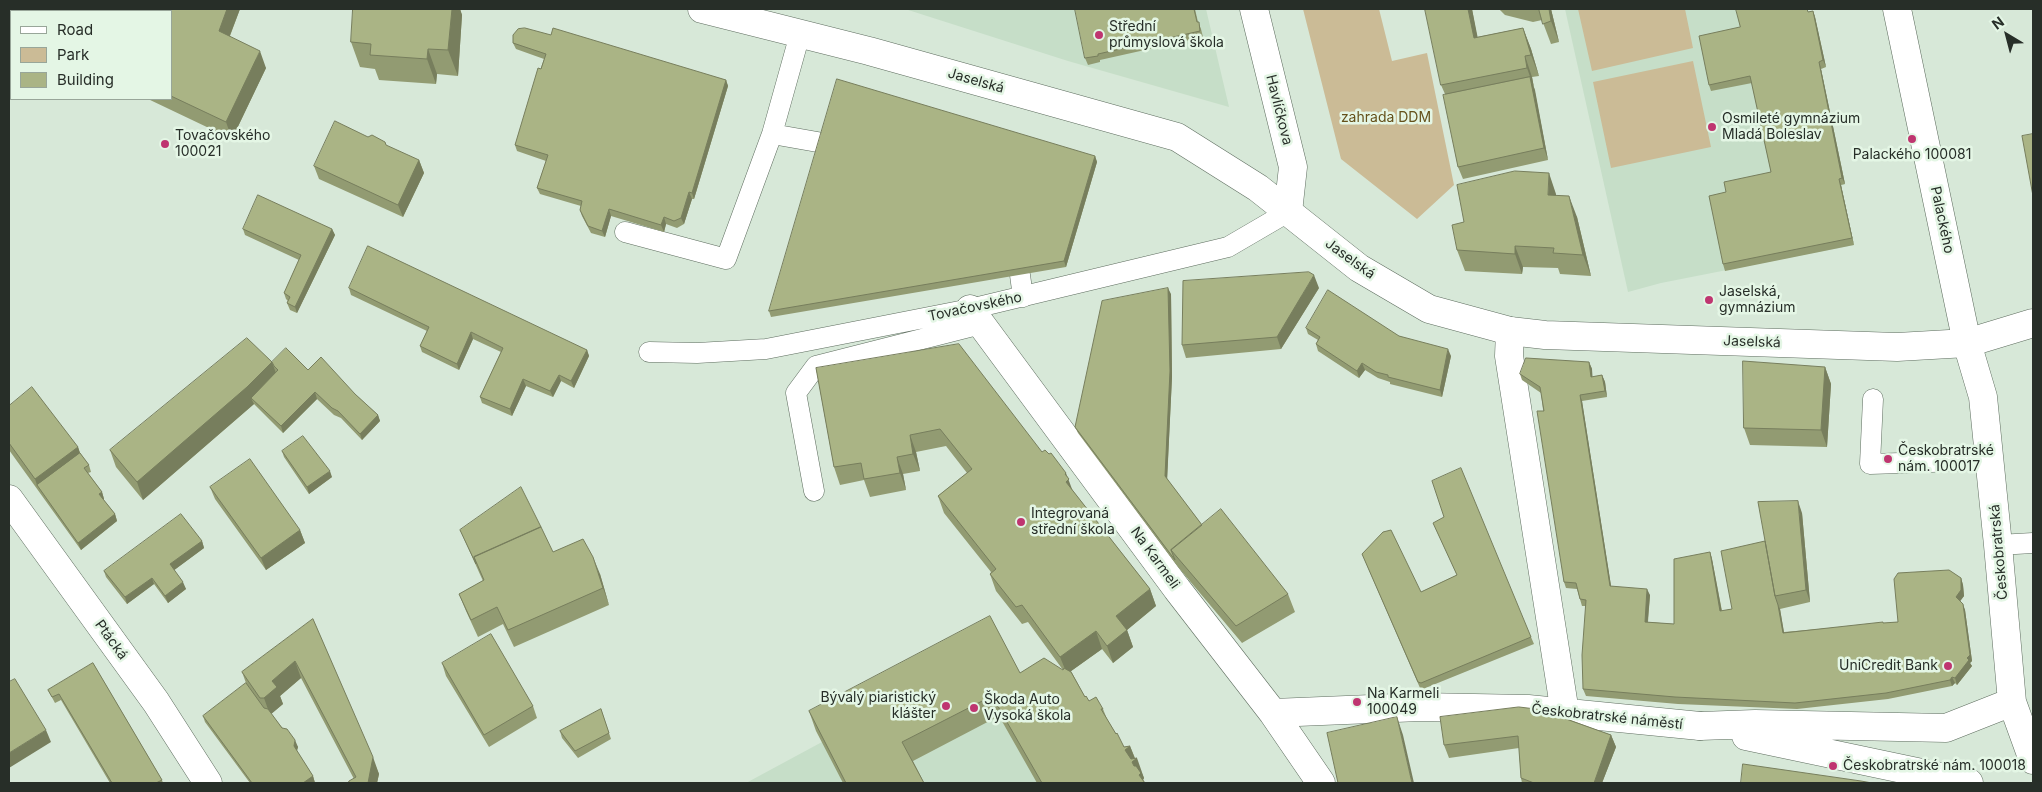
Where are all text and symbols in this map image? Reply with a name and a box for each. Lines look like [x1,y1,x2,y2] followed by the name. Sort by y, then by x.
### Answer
[10,10,172,100] legend
[1982,10,2032,60] north arrow
[1988,13,2007,33] text: N
[1109,19,1224,52] place label: Střední průmyslová škola
[57,20,93,39] text: Road
[1093,29,1105,41] marker: Střední průmyslová škola
[57,45,89,64] text: Park
[946,65,1006,97] street label: Jaselská
[57,70,114,89] text: Building
[1262,73,1296,147] street label: Havlíčkova
[1341,110,1431,126] park label: zahrada DDM
[1722,111,1860,144] place label: Osmileté gymnázium Mladá Boleslav
[1706,121,1718,133] marker: Osmileté gymnázium Mladá Boleslav
[175,128,270,160] place label: Tovačovského 100021
[1906,133,1918,145] marker: Palackého 100081
[159,138,171,150] marker: Tovačovského 100021
[1853,147,1971,163] place label: Palackého 100081
[1927,185,1957,255] street label: Palackého
[1322,235,1378,283] street label: Jaselská
[1719,284,1796,316] place label: Jaselská, gymnázium
[927,289,1023,325] street label: Tovačovského
[1703,294,1715,306] marker: Jaselská, gymnázium
[1723,333,1781,351] street label: Jaselská
[1898,443,1994,476] place label: Českobratrské nám. 100017
[1882,453,1894,465] marker: Českobratrské nám. 100017
[1986,503,2012,601] street label: Českobratrská
[1031,506,1115,538] place label: Integrovaná střední škola
[1015,516,1027,528] marker: Integrovaná střední škola
[1127,524,1183,592] street label: Na Karmeli
[91,617,131,663] street label: Ptácká
[1839,658,1938,674] place label: UniCredit Bank
[1942,660,1954,672] marker: UniCredit Bank
[1367,686,1439,719] place label: Na Karmeli 100049
[820,690,936,722] place label: Bývalý piaristický klášter
[984,692,1071,724] place label: Škoda Auto Vysoká škola
[1351,696,1363,708] marker: Na Karmeli 100049
[940,700,952,712] marker: Bývalý piaristický klášter
[1531,701,1683,733] street label: Českobratrské náměstí
[968,702,980,714] marker: Škoda Auto Vysoká škola
[1843,758,2026,774] place label: Českobratrské nám. 100018
[1827,760,1839,772] marker: Českobratrské nám. 100018

